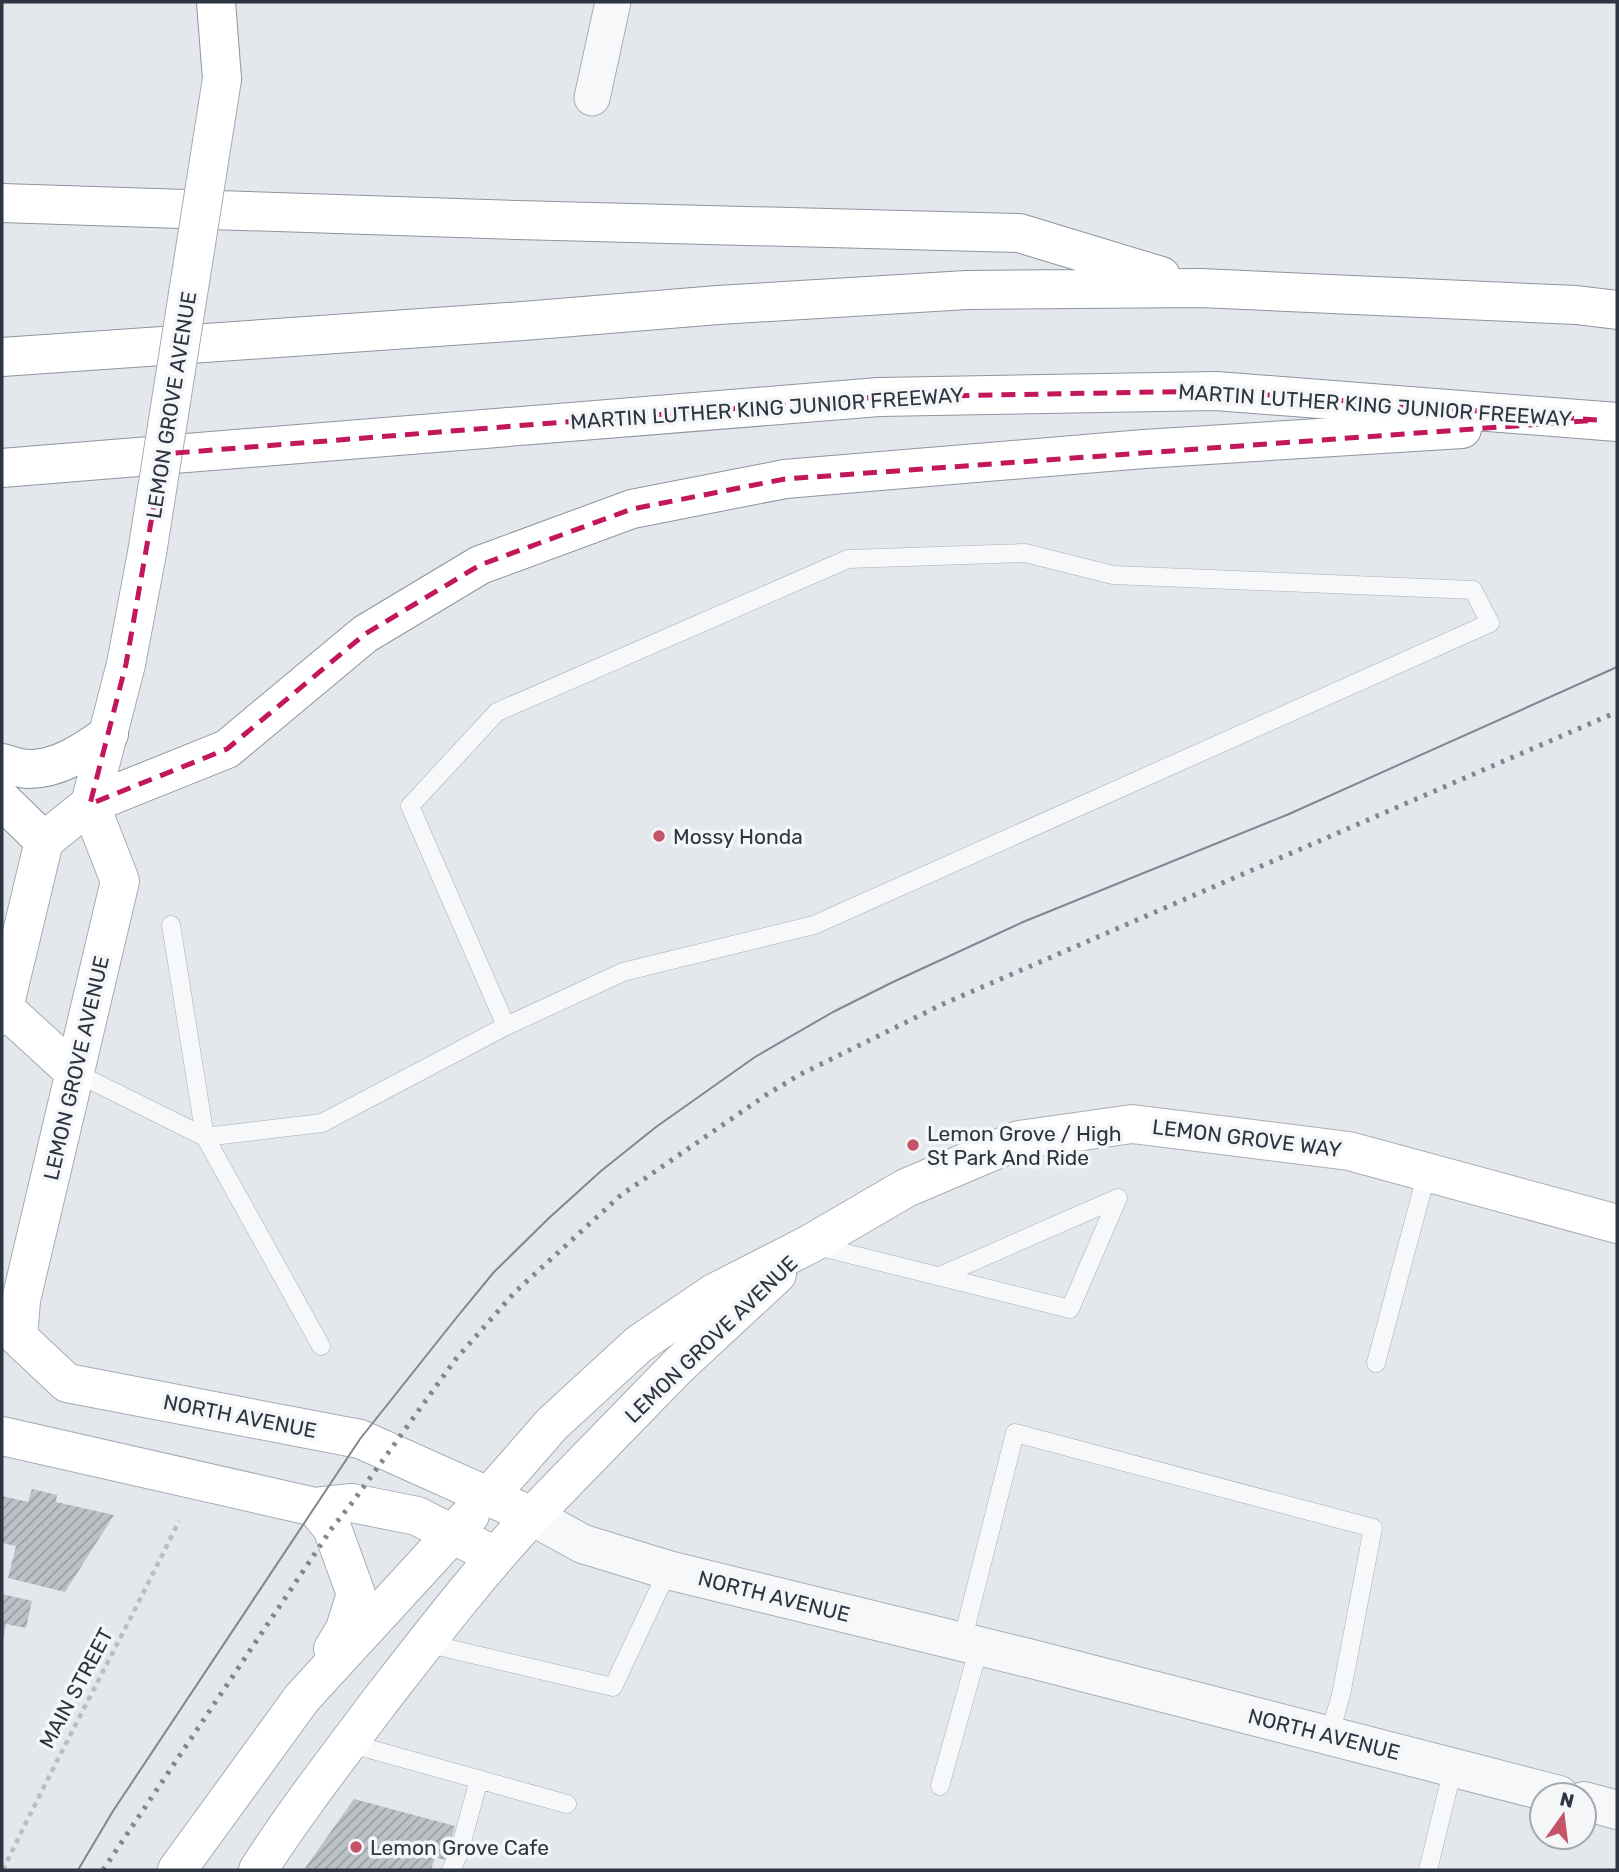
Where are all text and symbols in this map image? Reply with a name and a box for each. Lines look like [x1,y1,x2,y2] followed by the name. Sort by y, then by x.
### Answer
[141,290,201,520] street label: LEMON GROVE AVENUE
[1177,379,1573,431] street label: MARTIN LUTHER KING JUNIOR FREEWAY
[569,382,965,434] street label: MARTIN LUTHER KING JUNIOR FREEWAY
[673,824,803,849] place label: Mossy Honda
[651,828,667,844] marker: Mossy Honda
[38,953,114,1183] street label: LEMON GROVE AVENUE
[1151,1114,1343,1162] street label: LEMON GROVE WAY
[927,1121,1122,1170] place label: Lemon Grove / High St Park And Ride
[905,1137,921,1153] marker: Lemon Grove / High St Park And Ride
[620,1250,802,1428] street label: LEMON GROVE AVENUE
[161,1389,319,1443] street label: NORTH AVENUE
[695,1565,853,1627] street label: NORTH AVENUE
[34,1624,118,1752] street label: MAIN STREET
[1245,1703,1403,1765] street label: NORTH AVENUE
[1528,1781,1598,1851] north arrow
[1558,1787,1576,1813] text: N
[370,1835,549,1860] place label: Lemon Grove Cafe
[348,1839,364,1855] marker: Lemon Grove Cafe

